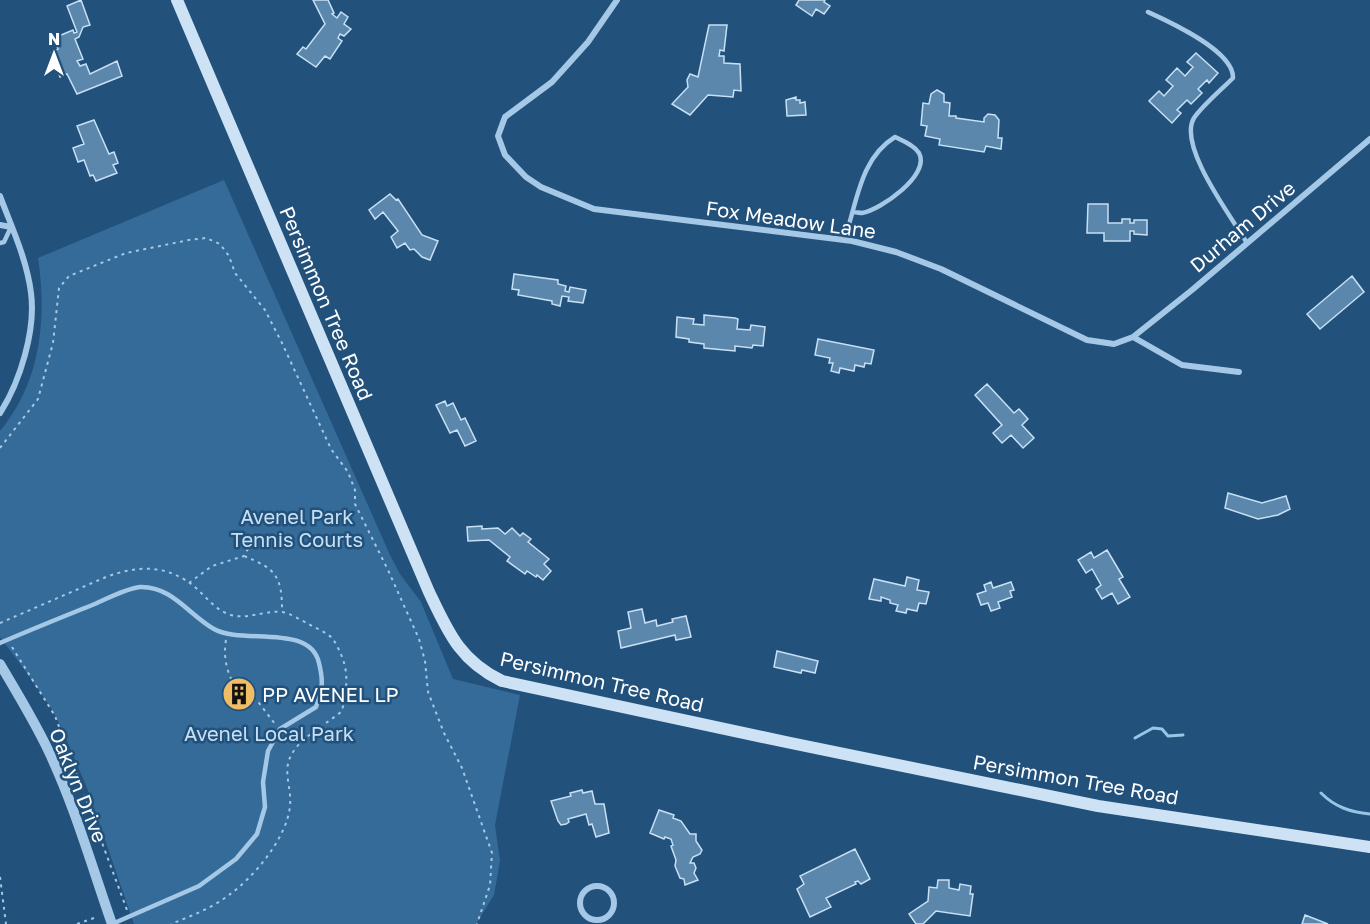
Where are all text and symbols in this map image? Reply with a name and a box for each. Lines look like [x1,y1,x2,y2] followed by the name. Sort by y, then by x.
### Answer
[24,24,84,84] north arrow
[48,29,60,49] text: N
[1185,175,1299,277] street label: Durham Drive
[704,195,878,243] street label: Fox Meadow Lane
[275,202,379,404] street label: Persimmon Tree Road
[231,504,363,551] park label: Avenel Park Tennis Courts
[498,646,706,716] street label: Persimmon Tree Road
[221,676,257,712] building icon: PP AVENEL LP
[262,682,399,706] place label: PP AVENEL LP
[184,721,354,745] park label: Avenel Local Park
[45,724,113,846] street label: Oaklyn Drive
[971,749,1181,809] street label: Persimmon Tree Road

